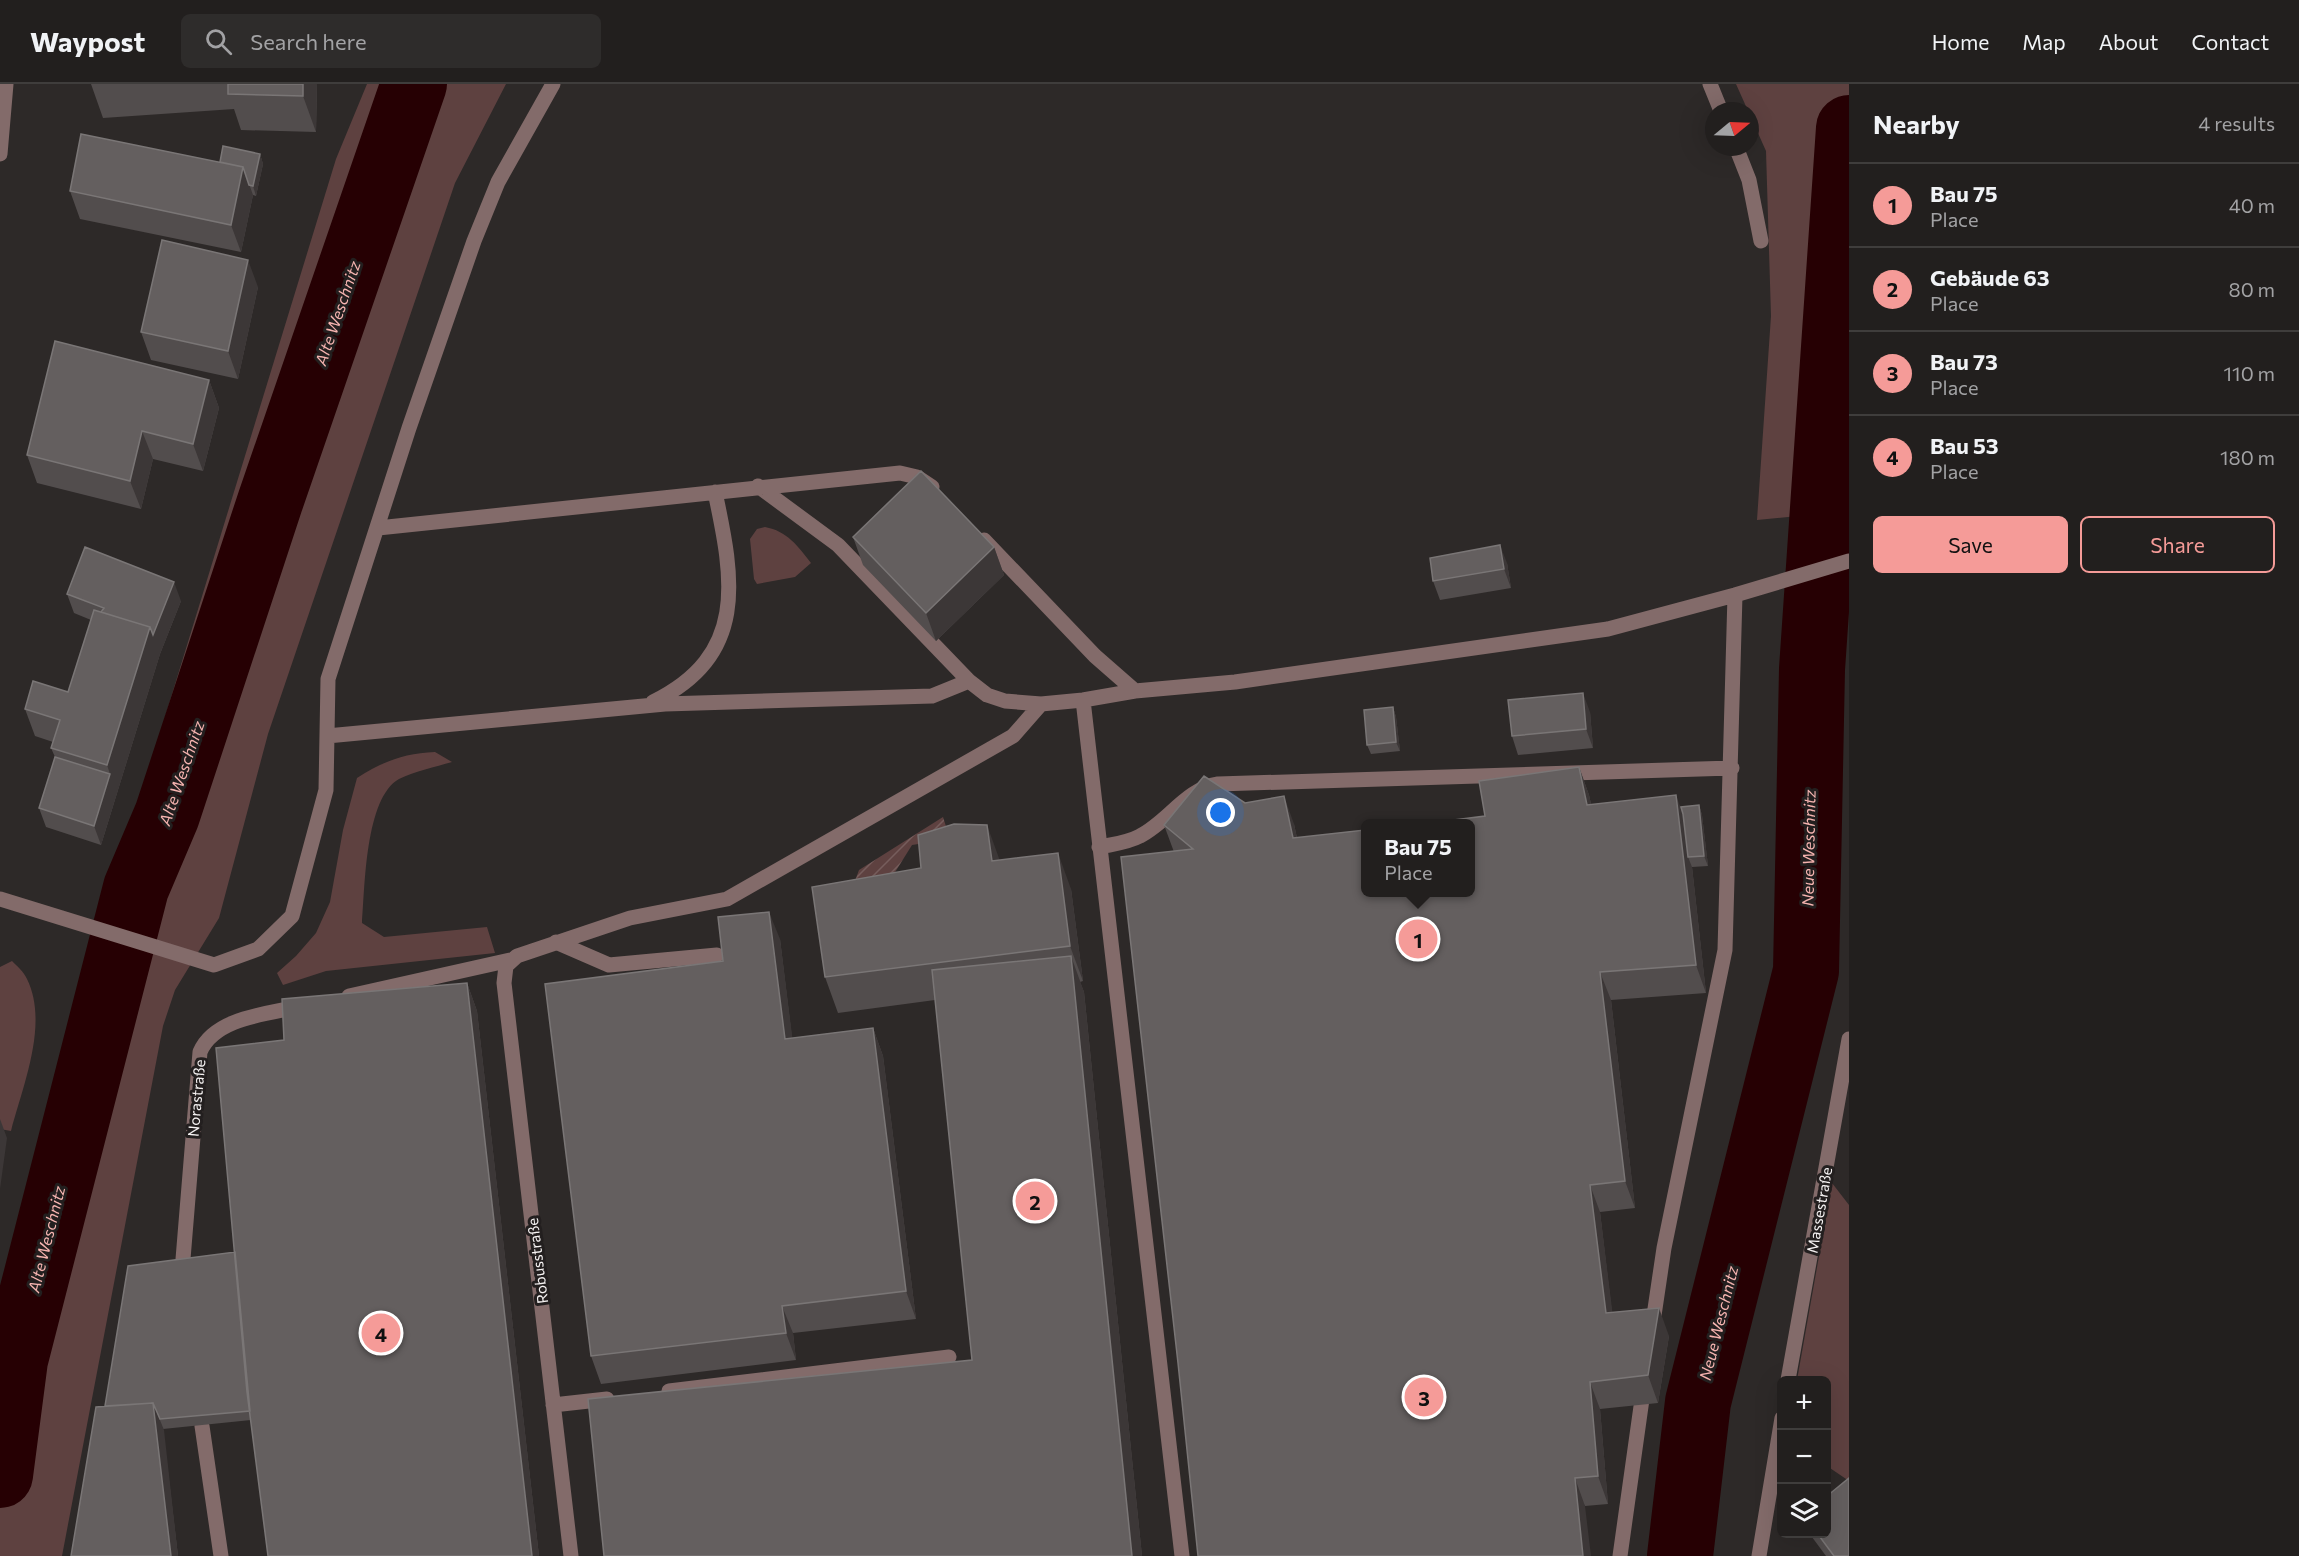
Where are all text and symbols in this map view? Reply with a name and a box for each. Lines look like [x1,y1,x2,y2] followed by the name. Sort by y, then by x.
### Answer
[181,14,601,68] search box
[30,24,145,58] text: Waypost
[202,25,235,58] icon: search
[250,28,367,55] text: Search here
[1932,29,1989,54] text: Home
[2022,29,2066,54] text: Map
[2099,29,2158,54] text: About
[2191,29,2269,54] text: Contact
[1705,102,1759,156] north arrow
[1873,108,1960,139] text: Nearby
[2198,111,2275,135] text: 4 results
[1930,180,1998,207] text: Bau 75
[1888,193,1897,217] text: 1
[2229,193,2275,217] text: 40 m
[1930,207,1979,231] text: Place
[310,258,364,369] water label: Alte Weschnitz
[1930,264,2050,291] text: Gebäude 63
[1887,277,1898,301] text: 2
[2229,277,2275,301] text: 80 m
[1930,291,1979,315] text: Place
[1930,348,1998,375] text: Bau 73
[1887,361,1898,385] text: 3
[2224,361,2275,385] text: 110 m
[1930,375,1979,399] text: Place
[1930,432,1999,459] text: Bau 53
[1886,445,1899,469] text: 4
[2220,445,2275,469] text: 180 m
[1930,459,1979,483] text: Place
[1873,516,2068,573] button: Save
[2080,516,2275,573] button: Share
[154,718,208,829] water label: Alte Weschnitz
[1797,789,1819,907] water label: Neue Weschnitz
[1206,798,1235,827] your location
[1361,819,1475,897] popup
[1384,833,1452,860] text: Bau 75
[1384,860,1433,884] text: Place
[1398,916,1438,962] pin: 1
[184,1058,208,1137] street label: Norastraße
[1803,1165,1835,1255] street label: Massestraße
[1016,1178,1054,1224] pin: 2
[23,1184,68,1295] water label: Alte Weschnitz
[523,1217,551,1305] street label: Robusstraße
[1695,1264,1741,1382] water label: Neue Weschnitz
[362,1310,400,1356] pin: 4
[1404,1374,1444,1420] pin: 3
[1777,1376,1831,1538] map controls
[1777,1376,1831,1430] button: +
[1777,1430,1831,1484] button: −
[1777,1484,1831,1538] button: layers

